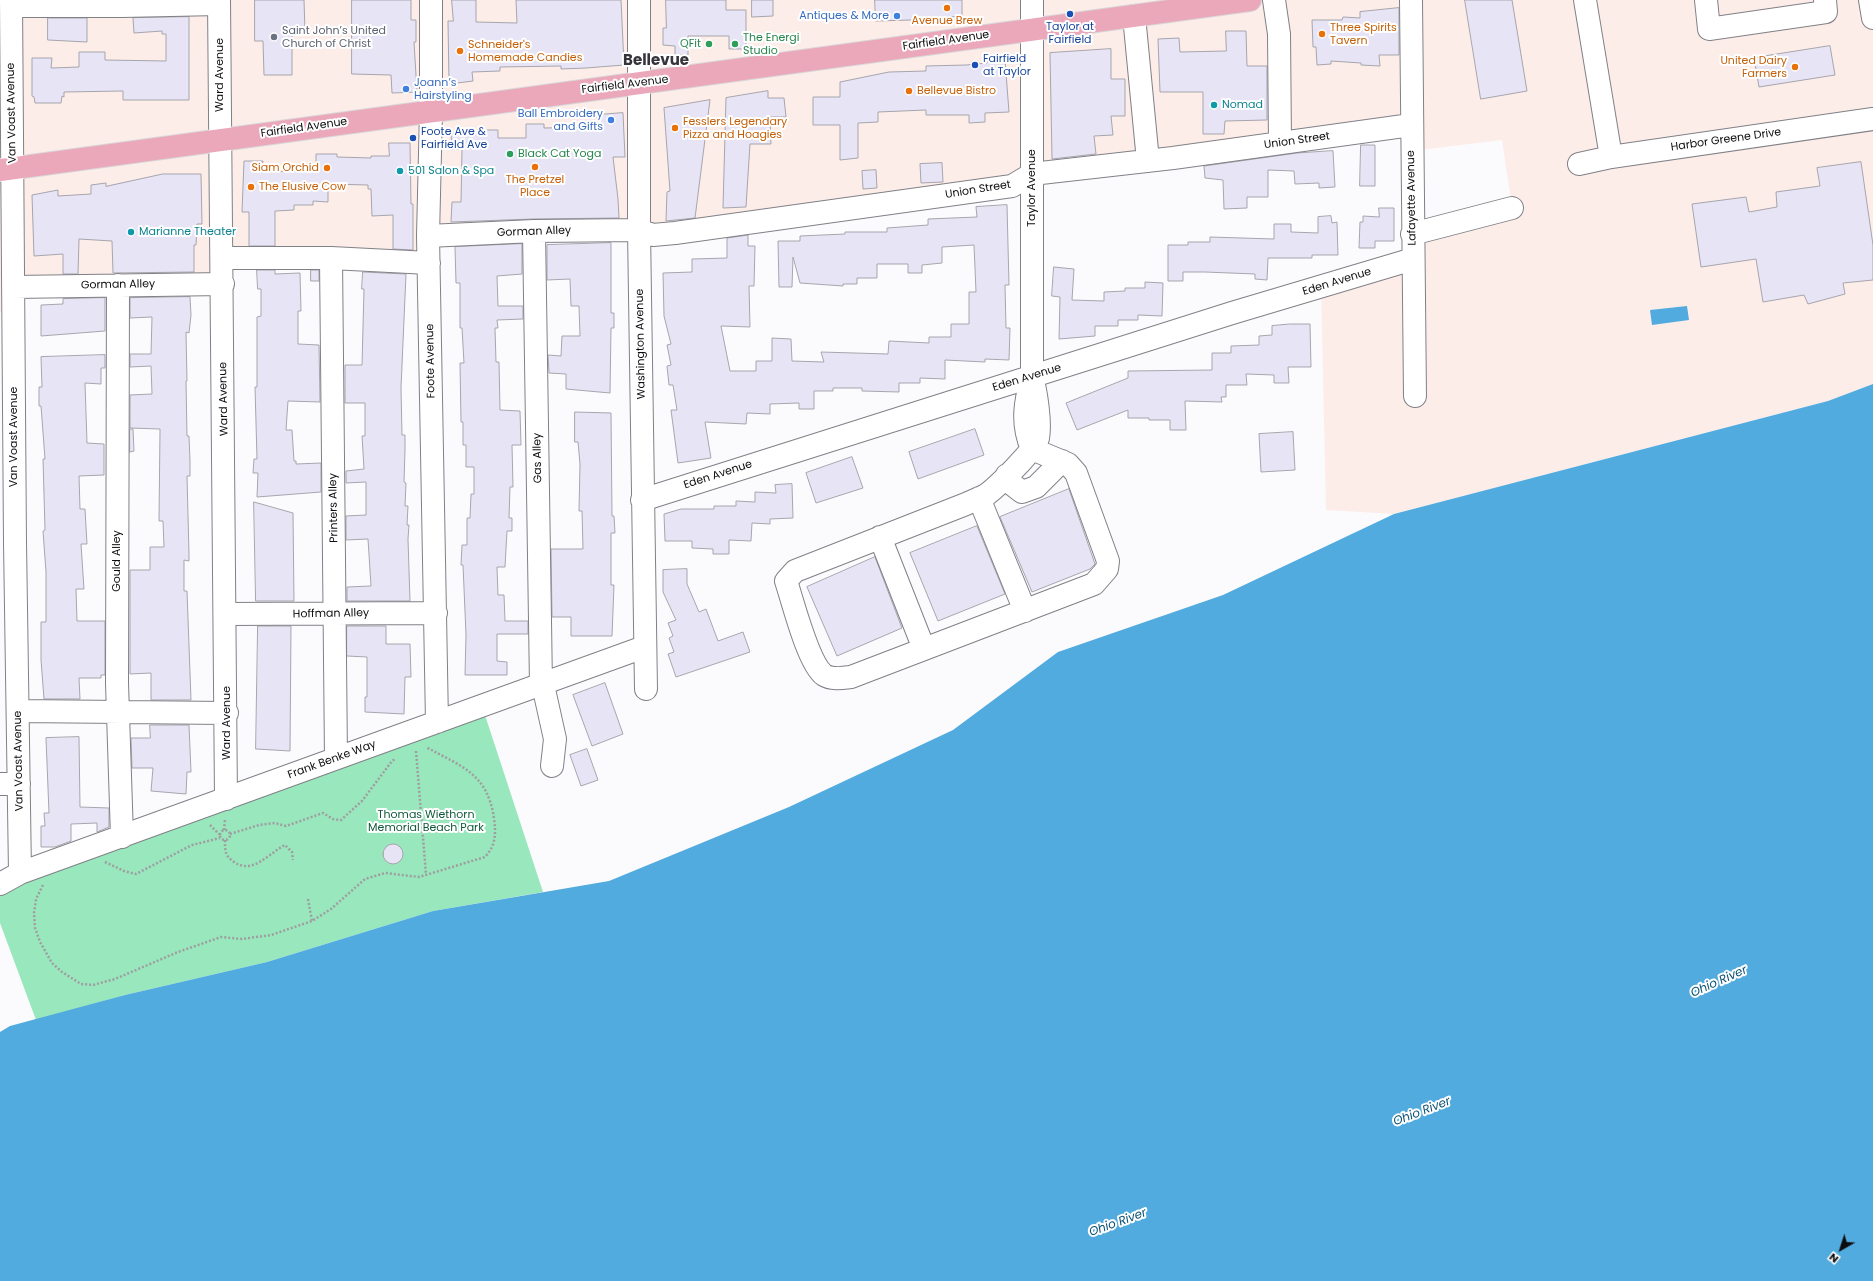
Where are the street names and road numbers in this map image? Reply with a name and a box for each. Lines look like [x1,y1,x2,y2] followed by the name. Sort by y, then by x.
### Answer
[902,28,990,54] street label: Fairfield Avenue
[213,38,227,112] street label: Ward Avenue
[5,63,19,163] street label: Van Voast Avenue
[581,73,669,97] street label: Fairfield Avenue
[260,115,348,141] street label: Fairfield Avenue
[1670,126,1782,154] street label: Harbor Greene Drive
[1263,130,1331,152] street label: Union Street
[1025,149,1039,227] street label: Taylor Avenue
[1405,150,1419,246] street label: Lafayette Avenue
[944,178,1012,202] street label: Union Street
[497,224,571,240] street label: Gorman Alley
[1301,265,1373,299] street label: Eden Avenue
[81,278,155,292] street label: Gorman Alley
[633,289,649,399] street label: Washington Avenue
[424,324,438,398] street label: Foote Avenue
[991,361,1063,395] street label: Eden Avenue
[217,362,231,436] street label: Ward Avenue
[7,387,21,487] street label: Van Voast Avenue
[531,433,545,483] street label: Gas Alley
[682,458,754,492] street label: Eden Avenue
[327,473,341,543] street label: Printers Alley
[110,530,124,592] street label: Gould Alley
[293,607,369,621] street label: Hoffman Alley
[220,686,234,760] street label: Ward Avenue
[12,711,26,811] street label: Van Voast Avenue
[286,738,378,782] street label: Frank Benke Way

